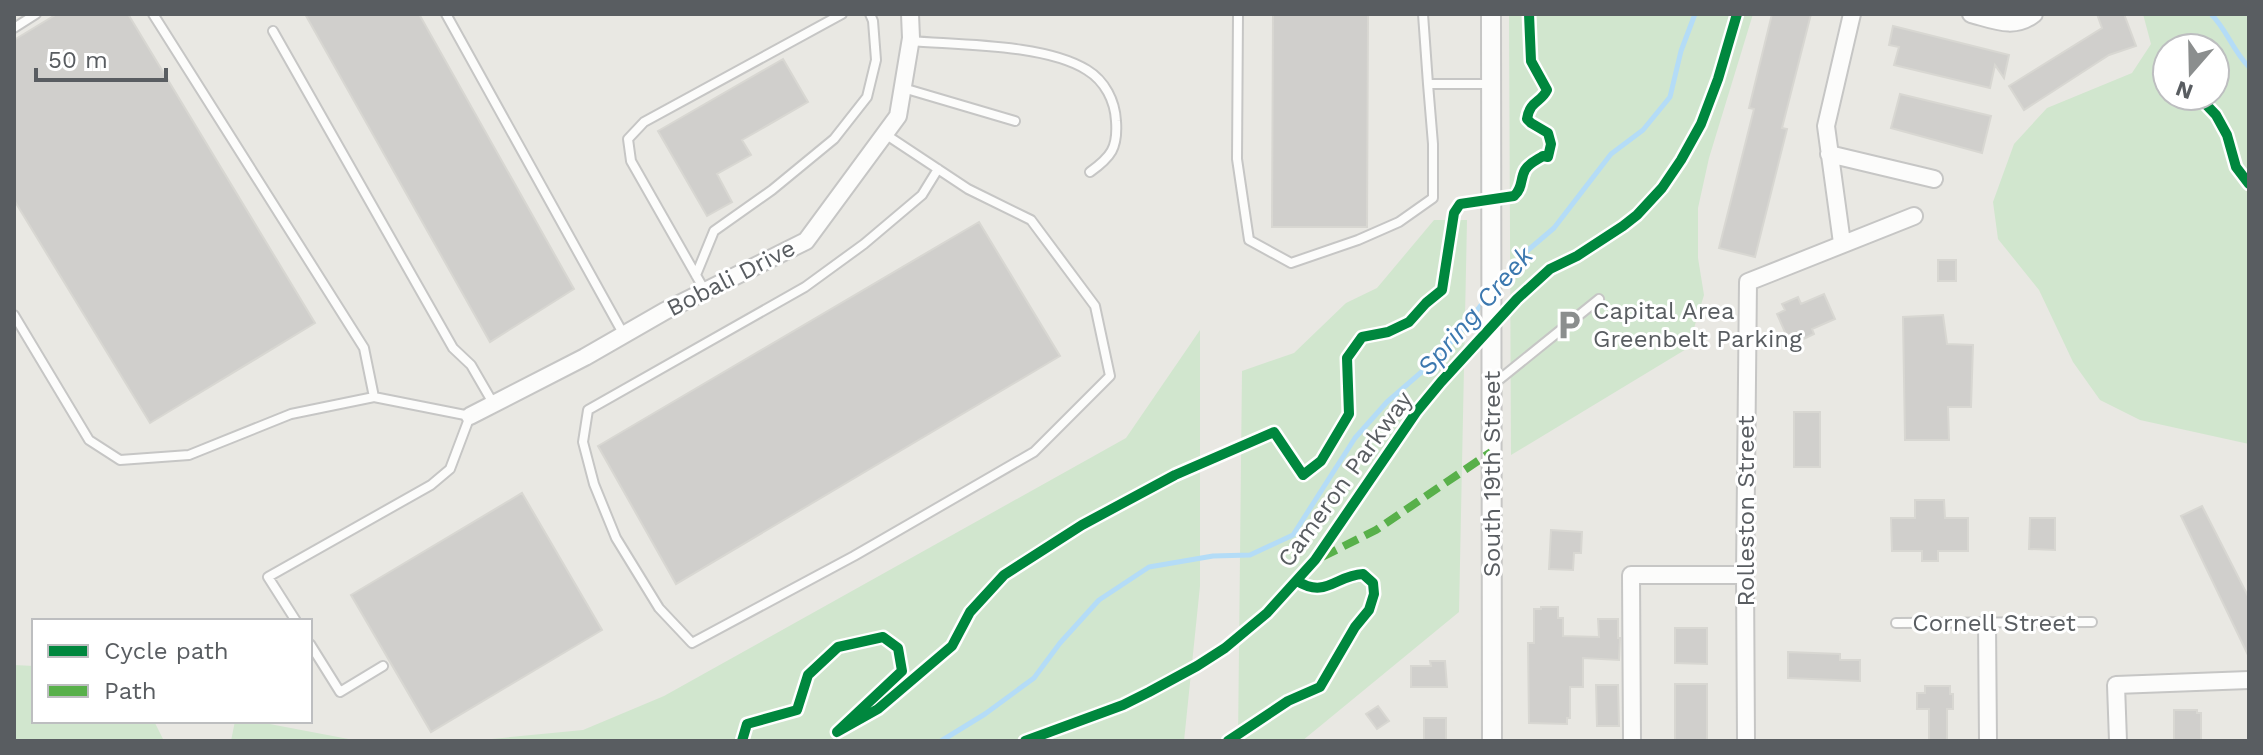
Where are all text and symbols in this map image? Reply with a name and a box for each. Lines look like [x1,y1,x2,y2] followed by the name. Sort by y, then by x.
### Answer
[36,32,166,82] scale bar
[2151,32,2231,112] north arrow
[48,46,108,74] text: 50 m
[2172,76,2196,105] text: N
[662,234,800,322] street label: Bobali Drive
[1411,240,1540,381] water label: Spring Creek
[1593,297,1802,353] place label: Capital Area Greenbelt Parking
[1552,308,1586,342] parking icon: Capital Area Greenbelt Parking
[1478,371,1506,577] street label: South 19th Street
[1272,385,1418,572] street label: Cameron Parkway
[1732,416,1760,606] street label: Rolleston Street
[1912,609,2076,637] street label: Cornell Street
[32,619,312,723] legend
[104,637,229,665] text: Cycle path
[104,677,157,705] text: Path

